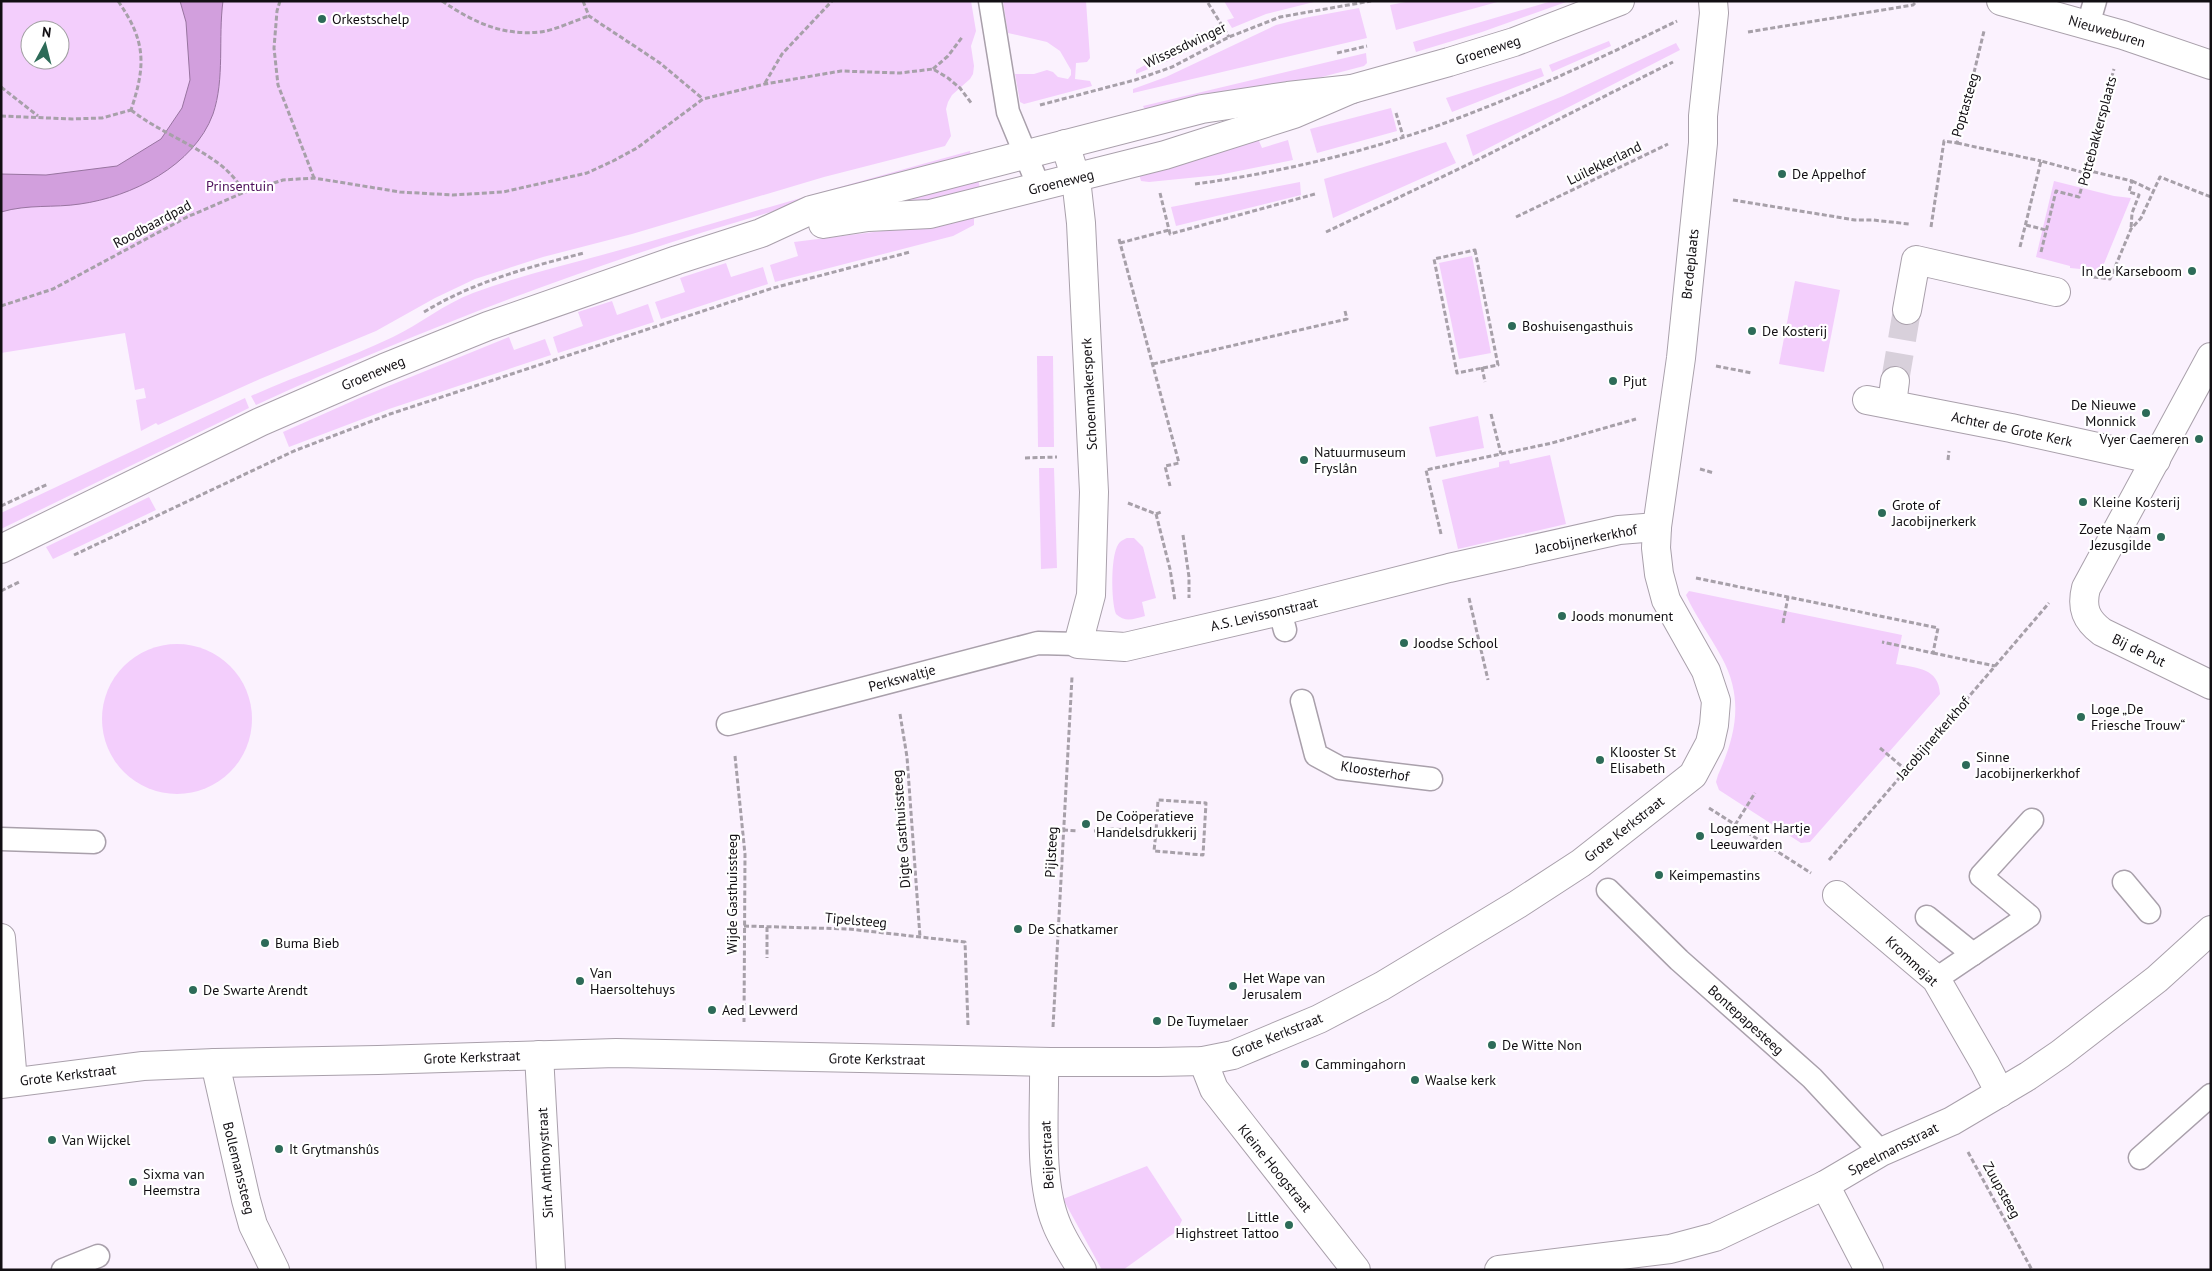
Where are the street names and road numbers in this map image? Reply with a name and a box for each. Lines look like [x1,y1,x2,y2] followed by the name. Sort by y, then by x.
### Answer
[2066,11,2148,51] street label: Nieuweburen
[1141,18,1229,72] street label: Wissesdwinger
[1453,31,1523,69] street label: Groeneweg
[1947,71,1983,139] street label: Poptasteeg
[2074,74,2120,188] street label: Pottebakkersplaats
[1564,137,1644,189] street label: Luilekkerland
[1026,165,1096,199] street label: Groeneweg
[110,196,194,252] street label: Roodbaardpad
[1677,228,1703,300] street label: Bredeplaats
[1077,337,1101,451] street label: Schoenmakersperk
[339,352,407,394] street label: Groeneweg
[1950,407,2074,451] street label: Achter de Grote Kerk
[1532,520,1639,558] street label: Jacobijnerkerkhof
[1209,593,1320,635] street label: A.S. Levissonstraat
[2109,629,2169,671] street label: Bij de Put
[866,660,938,696] street label: Perkswaltje
[1892,693,1974,784] street label: Jacobijnerkerkhof
[1339,757,1411,785] street label: Kloosterhof
[888,769,914,889] street label: Digte Gasthuissteeg
[1580,792,1668,866] street label: Grote Kerkstraat
[1041,826,1061,878] street label: Pijlsteeg
[723,834,741,954] street label: Wijde Gasthuissteeg
[824,908,888,932] street label: Tipelsteeg
[1882,932,1942,990] street label: Krommejat
[1704,981,1788,1059] street label: Bontepapesteeg
[1229,1008,1325,1061] street label: Grote Kerkstraat
[423,1046,521,1068] street label: Grote Kerkstraat
[828,1049,926,1069] street label: Grote Kerkstraat
[19,1060,117,1090] street label: Grote Kerkstraat
[533,1107,557,1219] street label: Sint Anthonystraat
[1845,1118,1941,1180] street label: Speelmansstraat
[219,1120,259,1216] street label: Bollemanssteeg
[1036,1120,1058,1190] street label: Beijerstraat
[1234,1120,1316,1216] street label: Kleine Hoogstraat
[1979,1159,2025,1221] street label: Zuupsteeg

